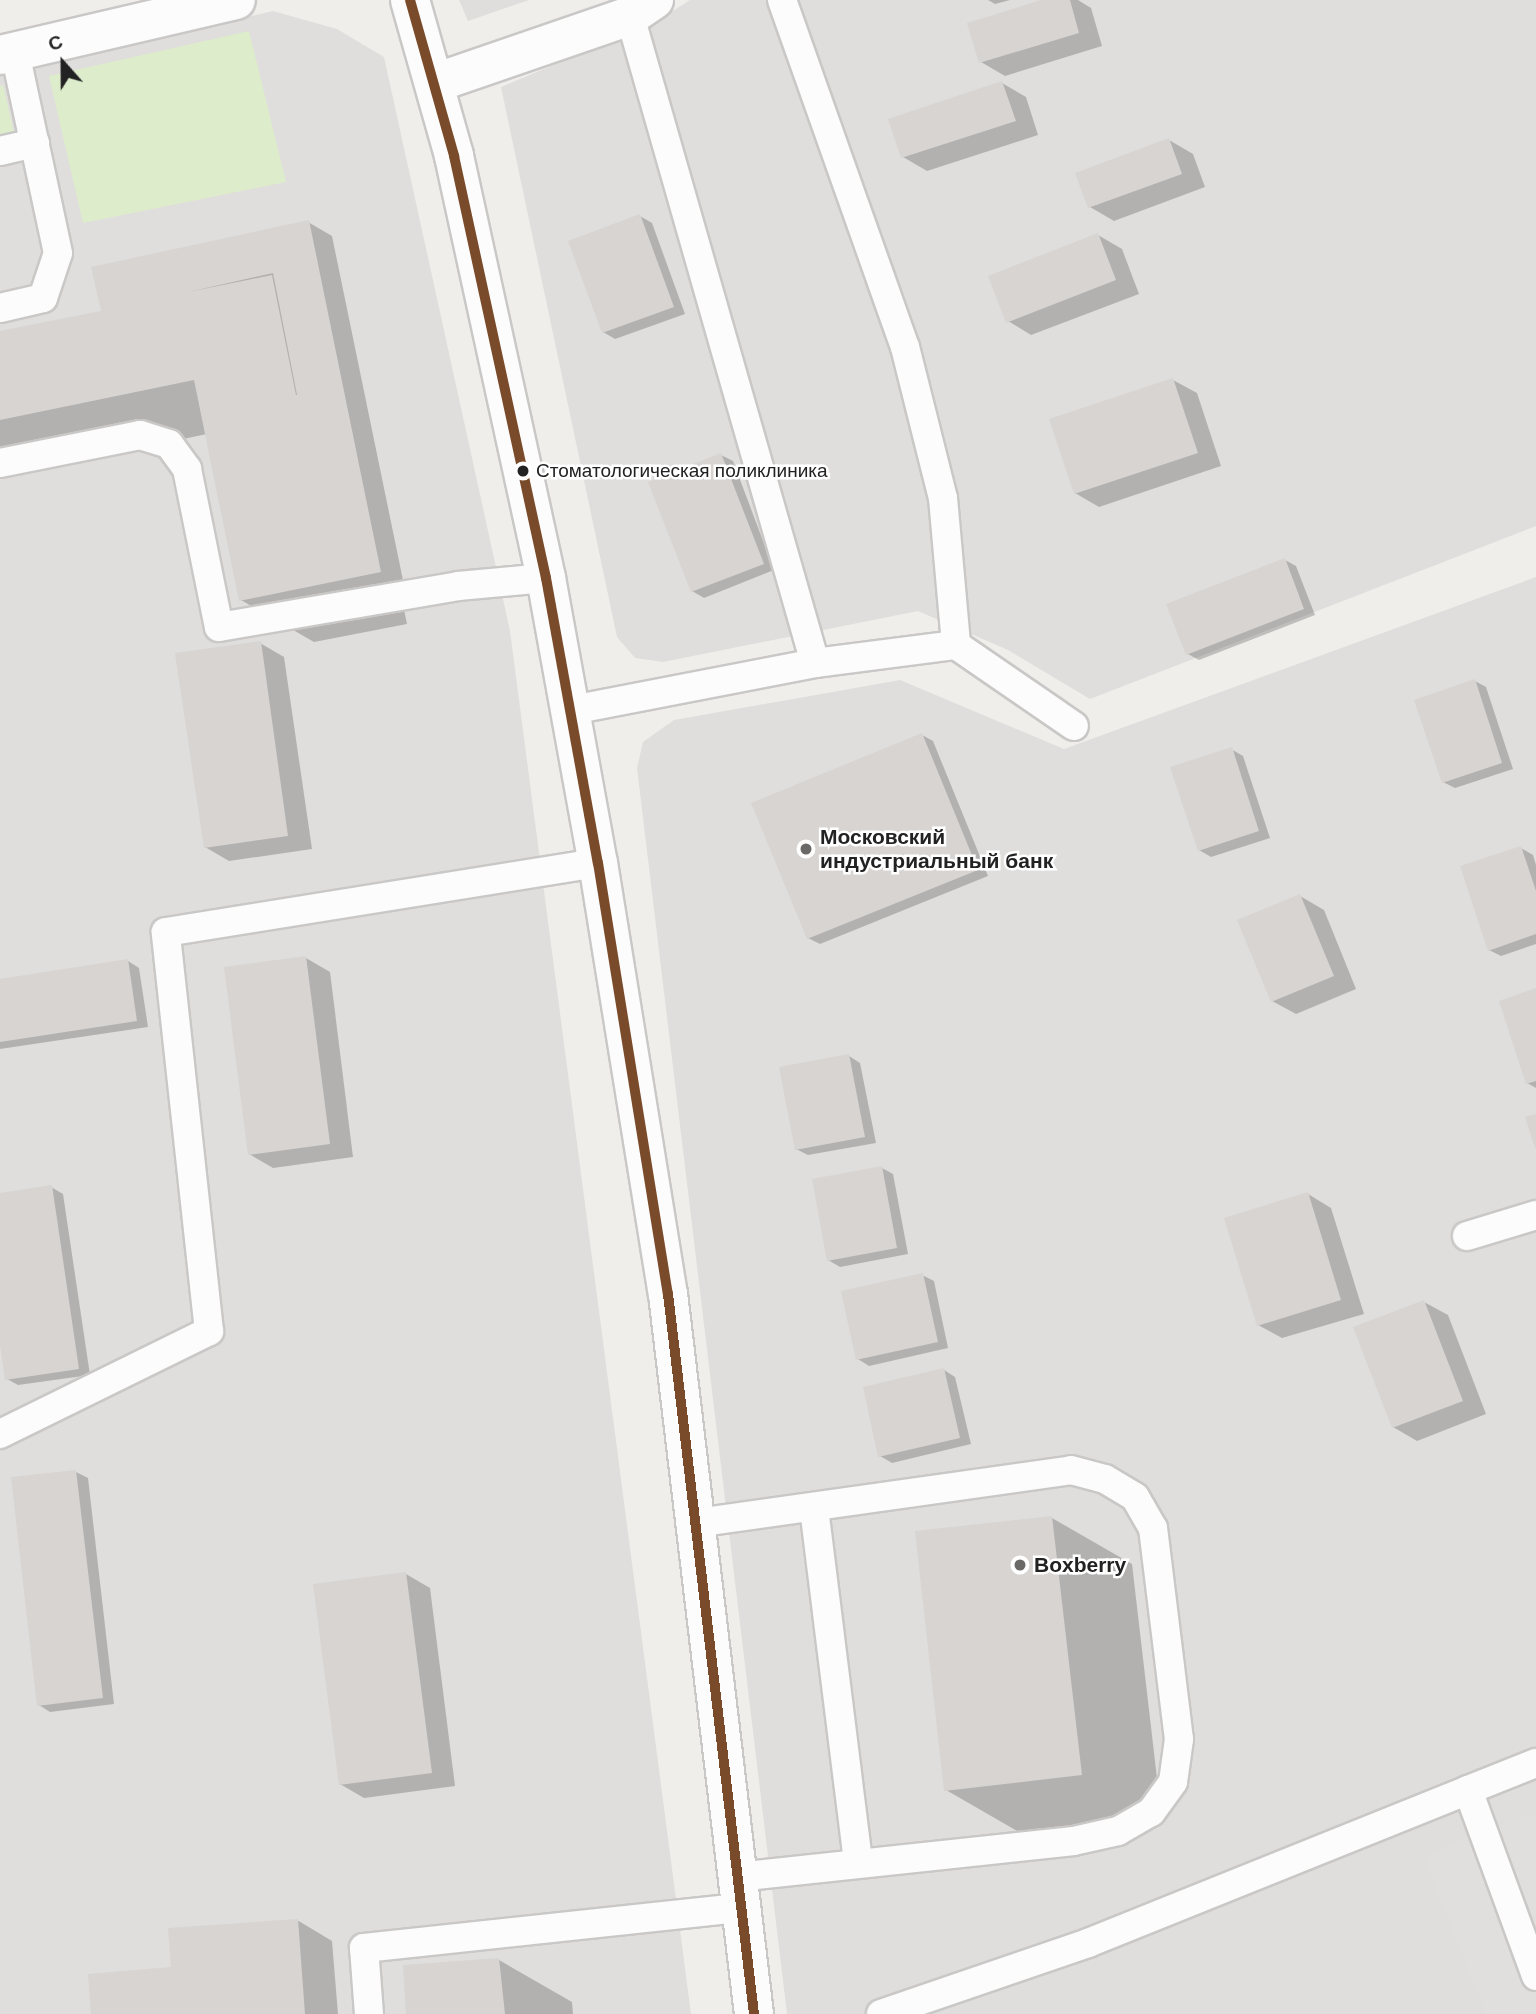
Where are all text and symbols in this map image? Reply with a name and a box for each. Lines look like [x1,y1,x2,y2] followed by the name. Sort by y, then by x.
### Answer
[28,28,98,98] north arrow
[45,31,65,55] text: С
[536,460,828,482] place label: Стоматологическая поликлиника
[516,464,530,478] marker: Стоматологическая поликлиника
[820,824,1053,874] place label: Московский индустриальный банк
[798,841,814,857] marker: Московский индустриальный банк
[1034,1552,1126,1578] place label: Boxberry
[1012,1557,1028,1573] marker: Boxberry

